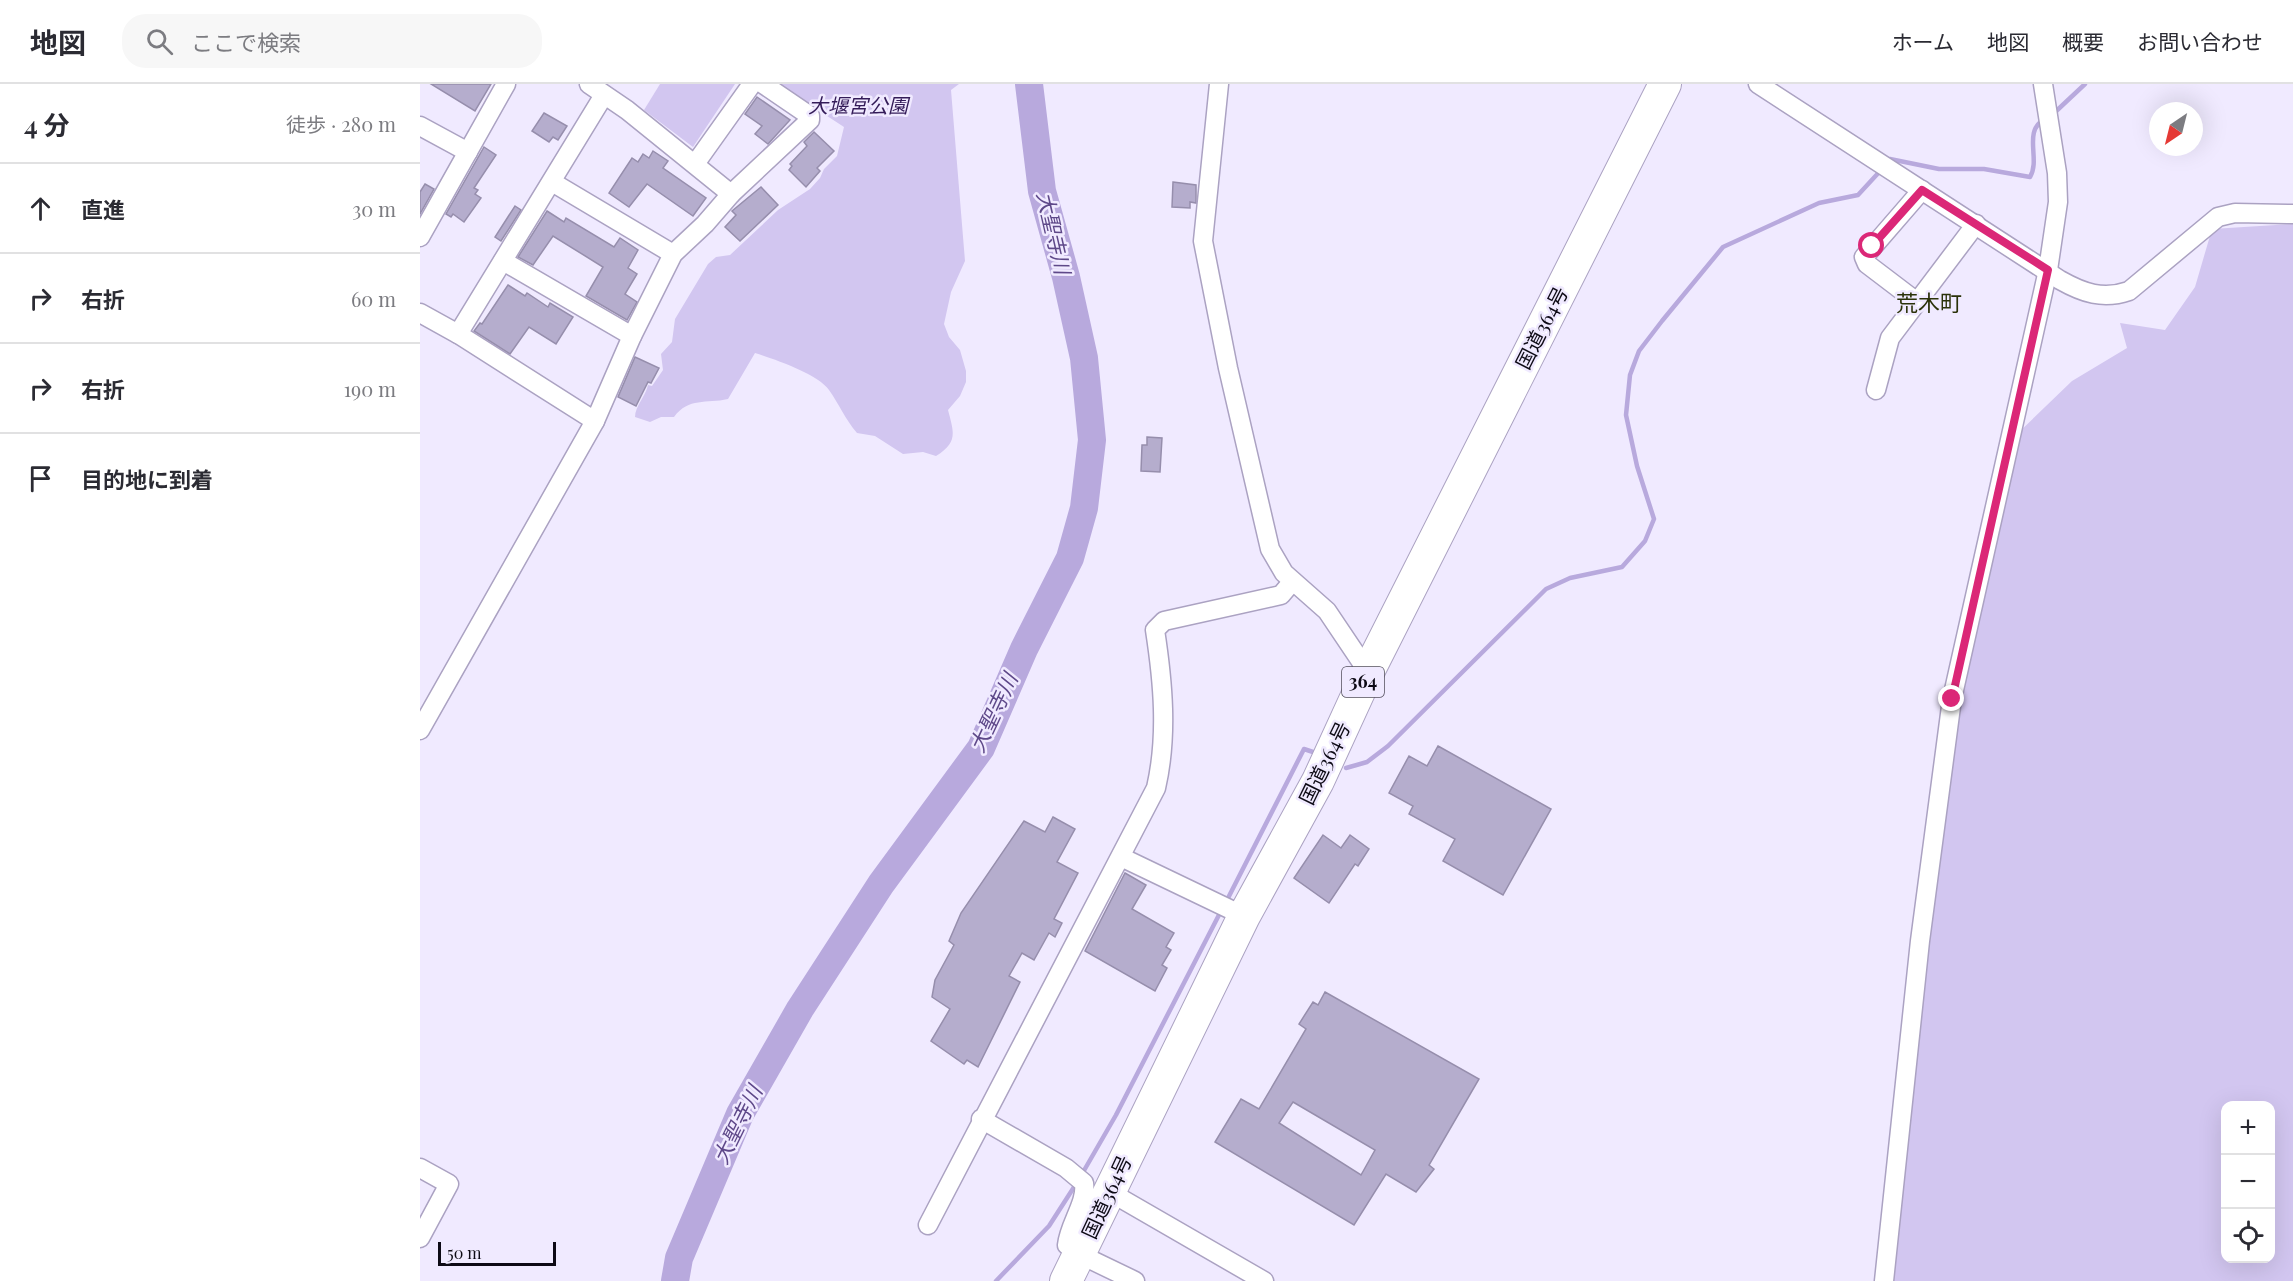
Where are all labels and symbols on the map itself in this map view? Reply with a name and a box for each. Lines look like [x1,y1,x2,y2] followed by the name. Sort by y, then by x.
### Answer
[808,91,911,118] park label: 大堰宮公園
[2149,102,2203,156] north arrow
[1032,188,1078,279] water label: 大聖寺川
[1858,232,1884,258] route start
[1508,281,1573,373] street label: 国道364号
[1896,287,1962,317] district label: 荒木町
[962,666,1023,756] water label: 大聖寺川
[1342,667,1384,697] road number: 364
[1938,685,1964,711] route end
[1292,716,1355,808] street label: 国道364号
[705,1078,768,1168] water label: 大聖寺川
[1075,1150,1137,1243] street label: 国道364号
[438,1239,556,1266] scale bar

